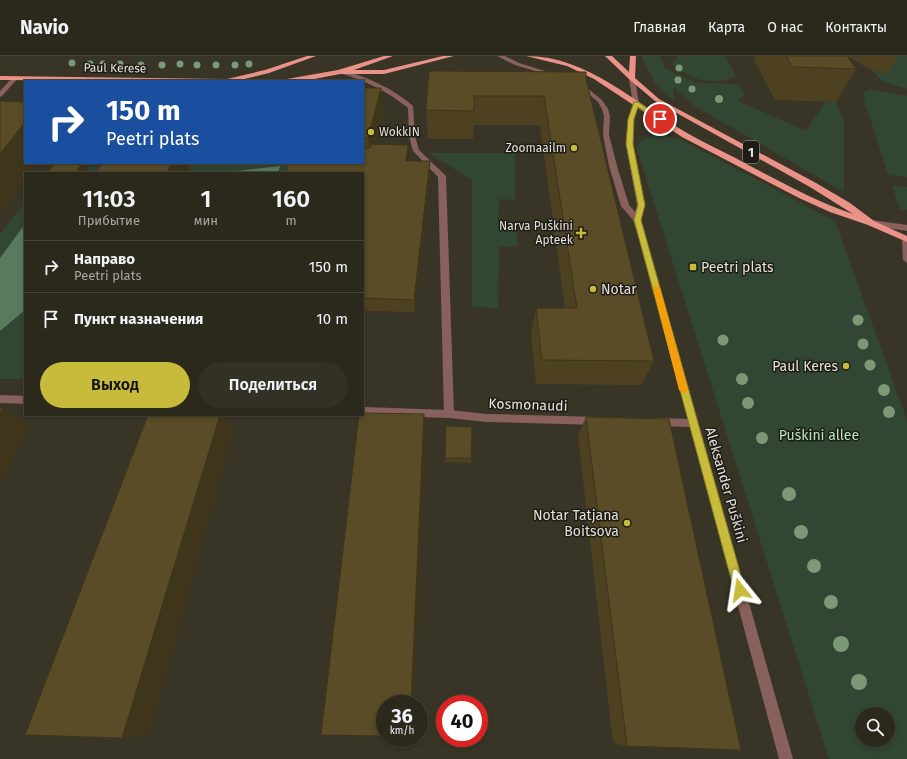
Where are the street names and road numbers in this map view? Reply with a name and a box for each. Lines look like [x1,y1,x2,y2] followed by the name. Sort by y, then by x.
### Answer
[83,60,147,76] street label: Paul Kerese
[743,141,759,163] road number: 1
[488,395,568,415] street label: Kosmonaudi
[701,425,751,545] street label: Aleksander Puškini

